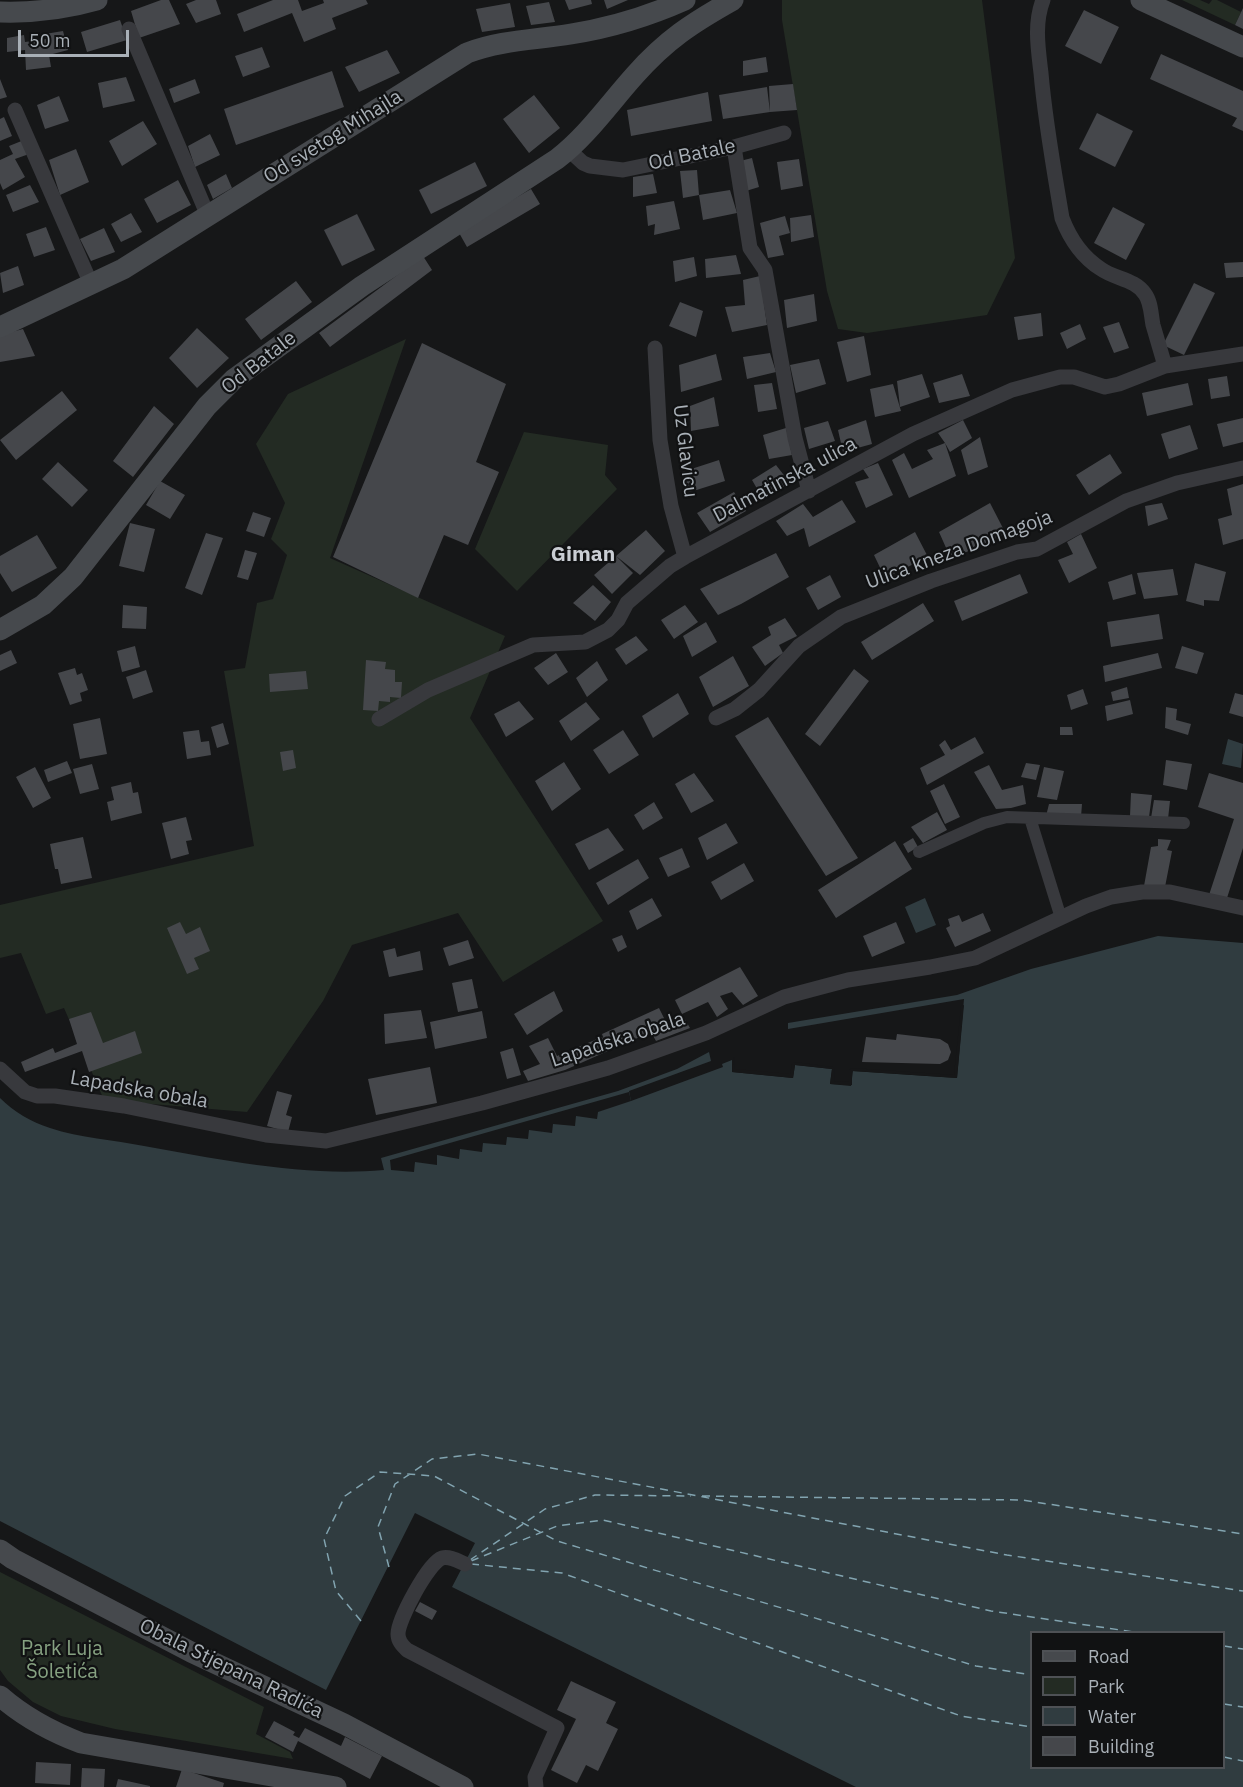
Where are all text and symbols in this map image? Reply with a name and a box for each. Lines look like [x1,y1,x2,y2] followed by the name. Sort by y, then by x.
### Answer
[21,18,132,56] scale bar
[29,29,71,52] text: 50 m
[259,85,407,189] street label: Od svetog Mihajla
[646,134,738,176] street label: Od Batale
[217,326,301,400] street label: Od Batale
[667,403,703,499] street label: Uz Glavicu
[709,432,861,528] street label: Dalmatinska ulica
[862,505,1056,595] street label: Ulica kneza Domagoja
[551,542,615,568] district label: Giman
[548,1007,688,1073] street label: Lapadska obala
[68,1066,210,1114] street label: Lapadska obala
[135,1614,327,1724] street label: Obala Stjepana Radića
[1030,1631,1225,1769] legend
[21,1637,103,1684] park label: Park Luja Šoletića
[1088,1645,1129,1668] text: Road
[1088,1675,1124,1698] text: Park
[1088,1705,1136,1728] text: Water
[1088,1735,1154,1758] text: Building

